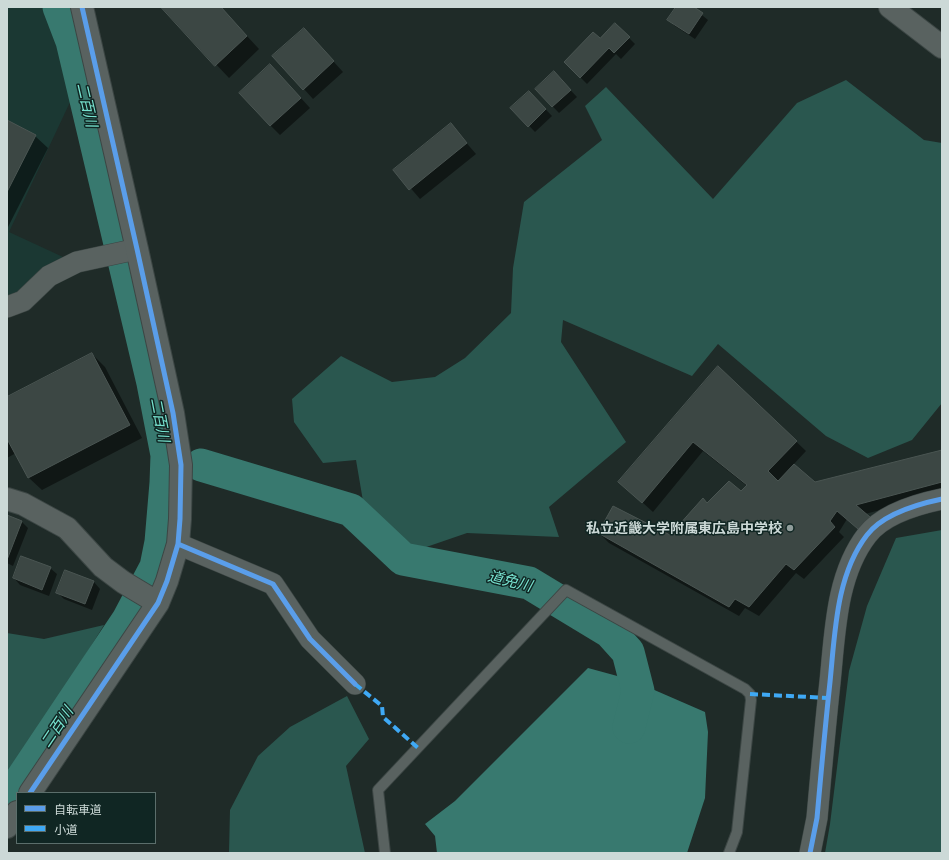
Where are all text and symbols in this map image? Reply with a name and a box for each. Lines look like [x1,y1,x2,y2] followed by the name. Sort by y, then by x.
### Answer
[73,81,101,129] water label: 二百川
[147,396,173,444] water label: 二百川
[586,520,782,536] place label: 私立近畿大学附属東広島中学校
[785,523,795,533] marker: 私立近畿大学附属東広島中学校
[486,567,534,595] water label: 道免川
[37,703,77,751] water label: 二百川
[16,792,156,844] legend
[54,803,102,816] text: 自転車道
[54,823,78,836] text: 小道

